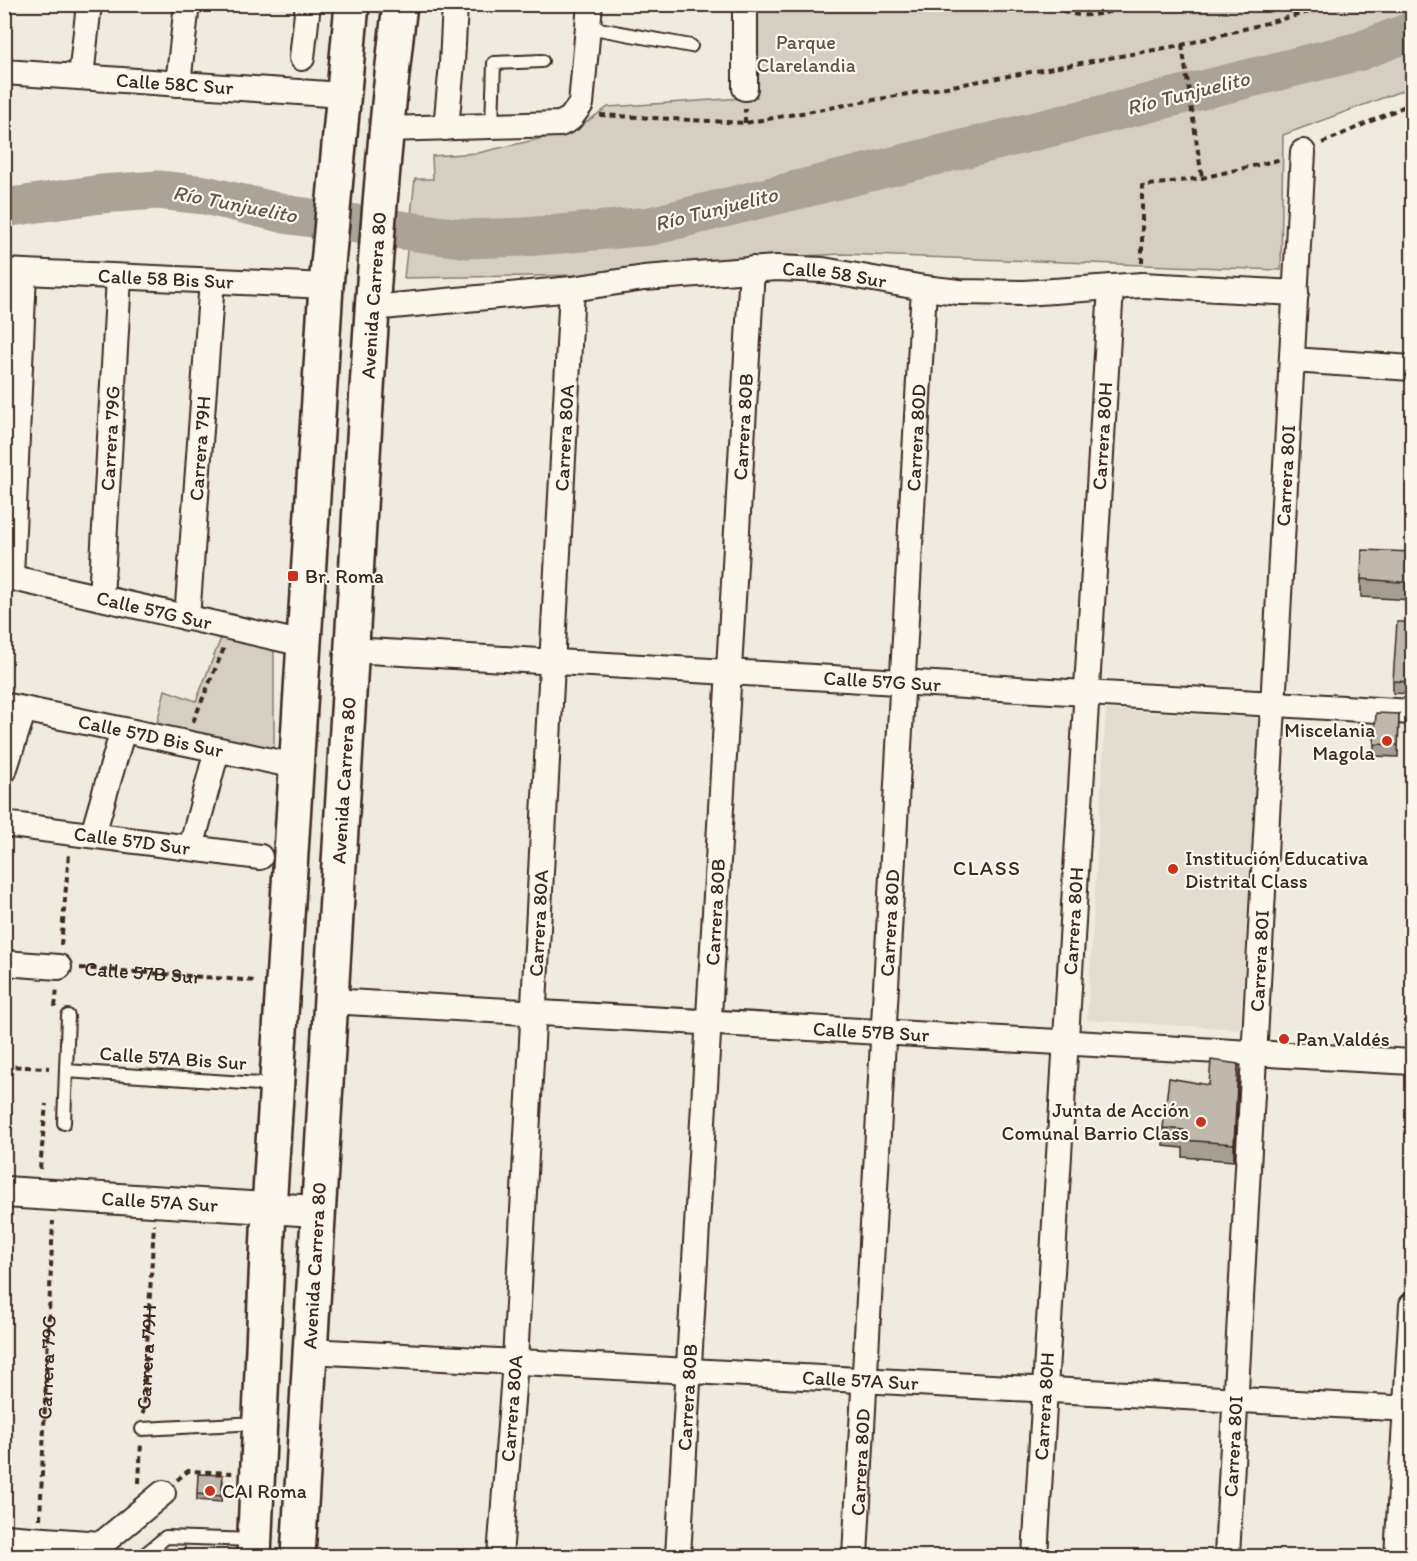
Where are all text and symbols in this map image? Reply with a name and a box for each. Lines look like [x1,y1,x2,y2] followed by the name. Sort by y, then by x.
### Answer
[757,30,856,77] park label: Parque Clarelandia
[1124,65,1253,120] water label: Río Tunjuelito
[115,68,234,100] street label: Calle 58C Sur
[171,179,300,228] water label: Río Tunjuelito
[652,181,781,236] water label: Río Tunjuelito
[356,211,391,379] street label: Avenida Carrera 80
[782,256,888,293] street label: Calle 58 Sur
[97,263,235,294] street label: Calle 58 Bis Sur
[728,373,758,481] street label: Carrera 80B
[1087,381,1117,491] street label: Carrera 80H
[901,383,931,492] street label: Carrera 80D
[549,384,579,492] street label: Carrera 80A
[95,385,125,492] street label: Carrera 79G
[184,395,215,502] street label: Carrera 79H
[1271,424,1300,527] street label: Carrera 80I
[305,564,384,588] place label: Br. Roma
[286,569,300,583] marker: Br. Roma
[94,585,214,635] street label: Calle 57G Sur
[823,666,942,696] street label: Calle 57G Sur
[326,696,361,865] street label: Avenida Carrera 80
[76,709,226,763] street label: Calle 57D Bis Sur
[1284,718,1376,765] place label: Miscelania Magola
[1380,734,1394,748] marker: Miscelania Magola
[72,821,192,860] street label: Calle 57D Sur
[1185,846,1369,893] place label: Institución Educativa Distrital Class
[953,855,1021,880] district label: CLASS
[700,858,730,966] street label: Carrera 80B
[1166,862,1180,876] marker: Institución Educativa Distrital Class
[1058,866,1088,976] street label: Carrera 80H
[523,869,553,977] street label: Carrera 80A
[875,869,904,977] street label: Carrera 80D
[1244,909,1274,1012] street label: Carrera 80I
[84,956,202,989] street label: Calle 57B Sur
[812,1016,930,1047] street label: Calle 57B Sur
[1296,1027,1390,1051] place label: Pan Valdés
[1277,1032,1291,1046] marker: Pan Valdés
[99,1041,248,1075] street label: Calle 57A Bis Sur
[1002,1098,1189,1145] place label: Junta de Acción Comunal Barrio Class
[1194,1115,1208,1129] marker: Junta de Acción Comunal Barrio Class
[297,1181,331,1350] street label: Avenida Carrera 80
[101,1186,219,1217] street label: Calle 57A Sur
[131,1304,161,1410] street label: Carrera 79H
[32,1314,61,1420] street label: Carrera 79G
[672,1343,702,1452] street label: Carrera 80B
[1029,1352,1059,1461] street label: Carrera 80H
[495,1354,527,1463] street label: Carrera 80A
[801,1365,919,1395] street label: Calle 57A Sur
[1218,1395,1248,1498] street label: Carrera 80I
[845,1408,875,1517] street label: Carrera 80D
[222,1479,307,1503] place label: CAI Roma
[203,1484,217,1498] marker: CAI Roma

